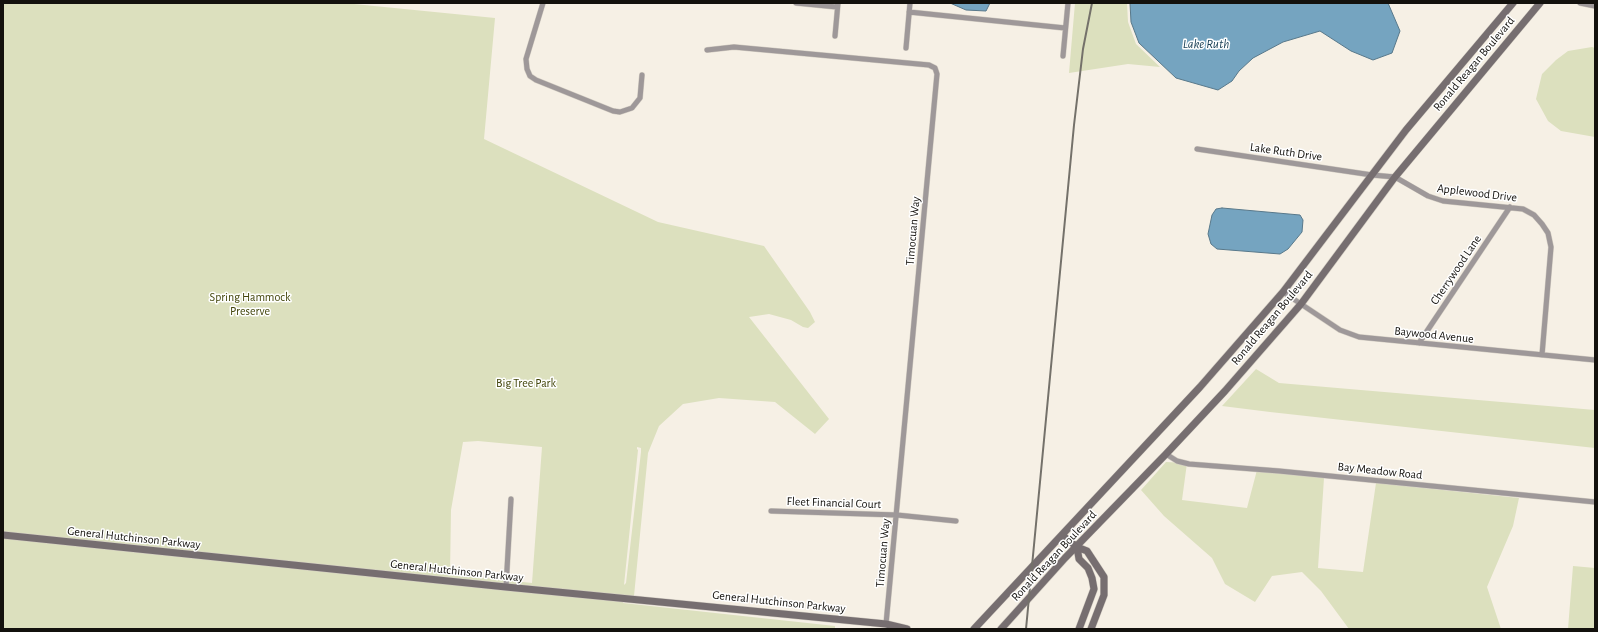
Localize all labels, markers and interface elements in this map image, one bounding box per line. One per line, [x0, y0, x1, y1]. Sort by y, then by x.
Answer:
street label: Ronald Reagan Boulevard [1430, 14, 1518, 114]
water label: Lake Ruth [1183, 36, 1229, 52]
street label: Lake Ruth Drive [1249, 140, 1323, 164]
street label: Applewood Drive [1436, 181, 1518, 205]
street label: Timocuan Way [903, 196, 923, 266]
street label: Cherrywood Lane [1427, 232, 1485, 308]
street label: Ronald Reagan Boulevard [1228, 268, 1316, 368]
park label: Spring Hammock Preserve [210, 290, 290, 318]
street label: Baywood Avenue [1394, 324, 1474, 346]
park label: Big Tree Park [496, 376, 556, 390]
street label: Bay Meadow Road [1337, 459, 1423, 483]
street label: Fleet Financial Court [786, 494, 882, 512]
street label: Ronald Reagan Boulevard [1008, 508, 1100, 604]
street label: Timocuan Way [873, 518, 893, 588]
street label: General Hutchinson Parkway [67, 524, 201, 552]
street label: General Hutchinson Parkway [390, 557, 524, 585]
street label: General Hutchinson Parkway [712, 588, 846, 616]

